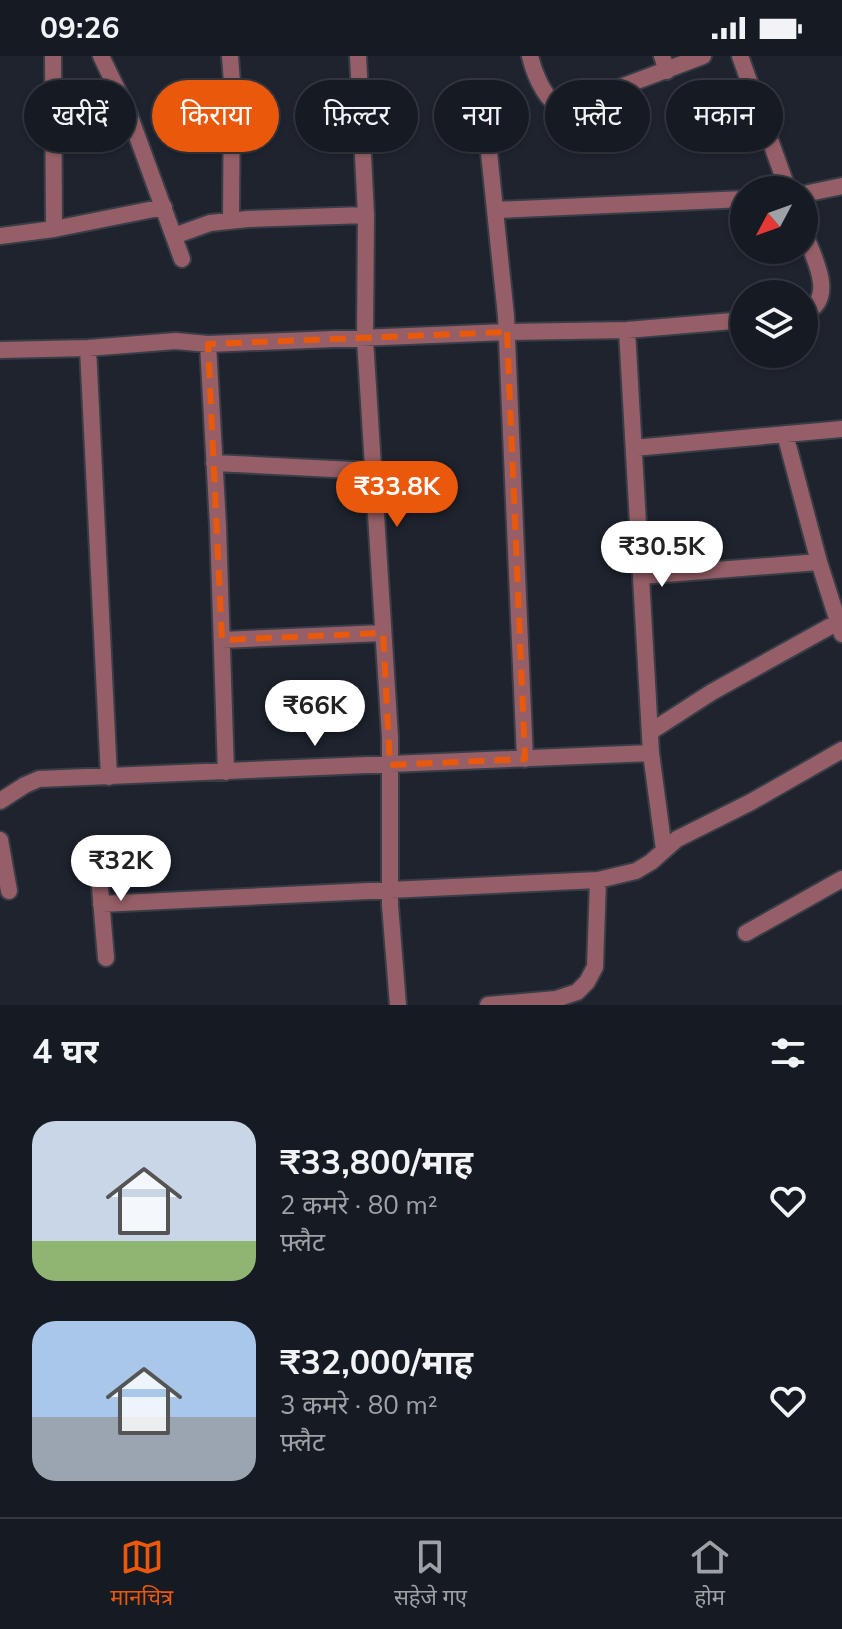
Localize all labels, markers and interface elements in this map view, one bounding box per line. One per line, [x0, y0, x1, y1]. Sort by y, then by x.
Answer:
text: 09:26 [40, 8, 119, 49]
chip: खरीदें [24, 80, 136, 152]
chip: किराया [152, 80, 279, 152]
chip: फ़िल्टर [295, 80, 418, 152]
chip: नया [434, 80, 529, 152]
chip: फ़्लैट [545, 80, 650, 152]
chip: मकान [666, 80, 783, 152]
north arrow [730, 176, 818, 264]
map controls [730, 176, 818, 368]
button: layers [730, 280, 818, 368]
pin: ₹33.8K [332, 461, 462, 529]
text: ₹33.8K [354, 469, 440, 504]
pin: ₹30.5K [597, 521, 727, 589]
text: ₹30.5K [619, 529, 705, 564]
pin: ₹66K [268, 680, 362, 748]
text: ₹66K [283, 688, 347, 723]
pin: ₹32K [74, 835, 168, 903]
text: ₹32K [89, 843, 153, 878]
text: 4 घर [32, 1029, 99, 1075]
icon: filters [766, 1031, 810, 1075]
text: ₹33,800/माह [280, 1140, 473, 1186]
icon: home [96, 1153, 192, 1249]
icon: heart [766, 1179, 810, 1223]
text: 2 कमरे · 80 m² [280, 1188, 438, 1223]
text: फ़्लैट [280, 1225, 325, 1260]
text: ₹32,000/माह [280, 1340, 473, 1386]
icon: home [96, 1353, 192, 1449]
icon: heart [766, 1379, 810, 1423]
text: 3 कमरे · 80 m² [280, 1388, 438, 1423]
text: फ़्लैट [280, 1425, 325, 1460]
tab: मानचित्र [110, 1535, 173, 1614]
tab: सहेजे गए [394, 1535, 467, 1614]
tab: होम [688, 1535, 732, 1614]

